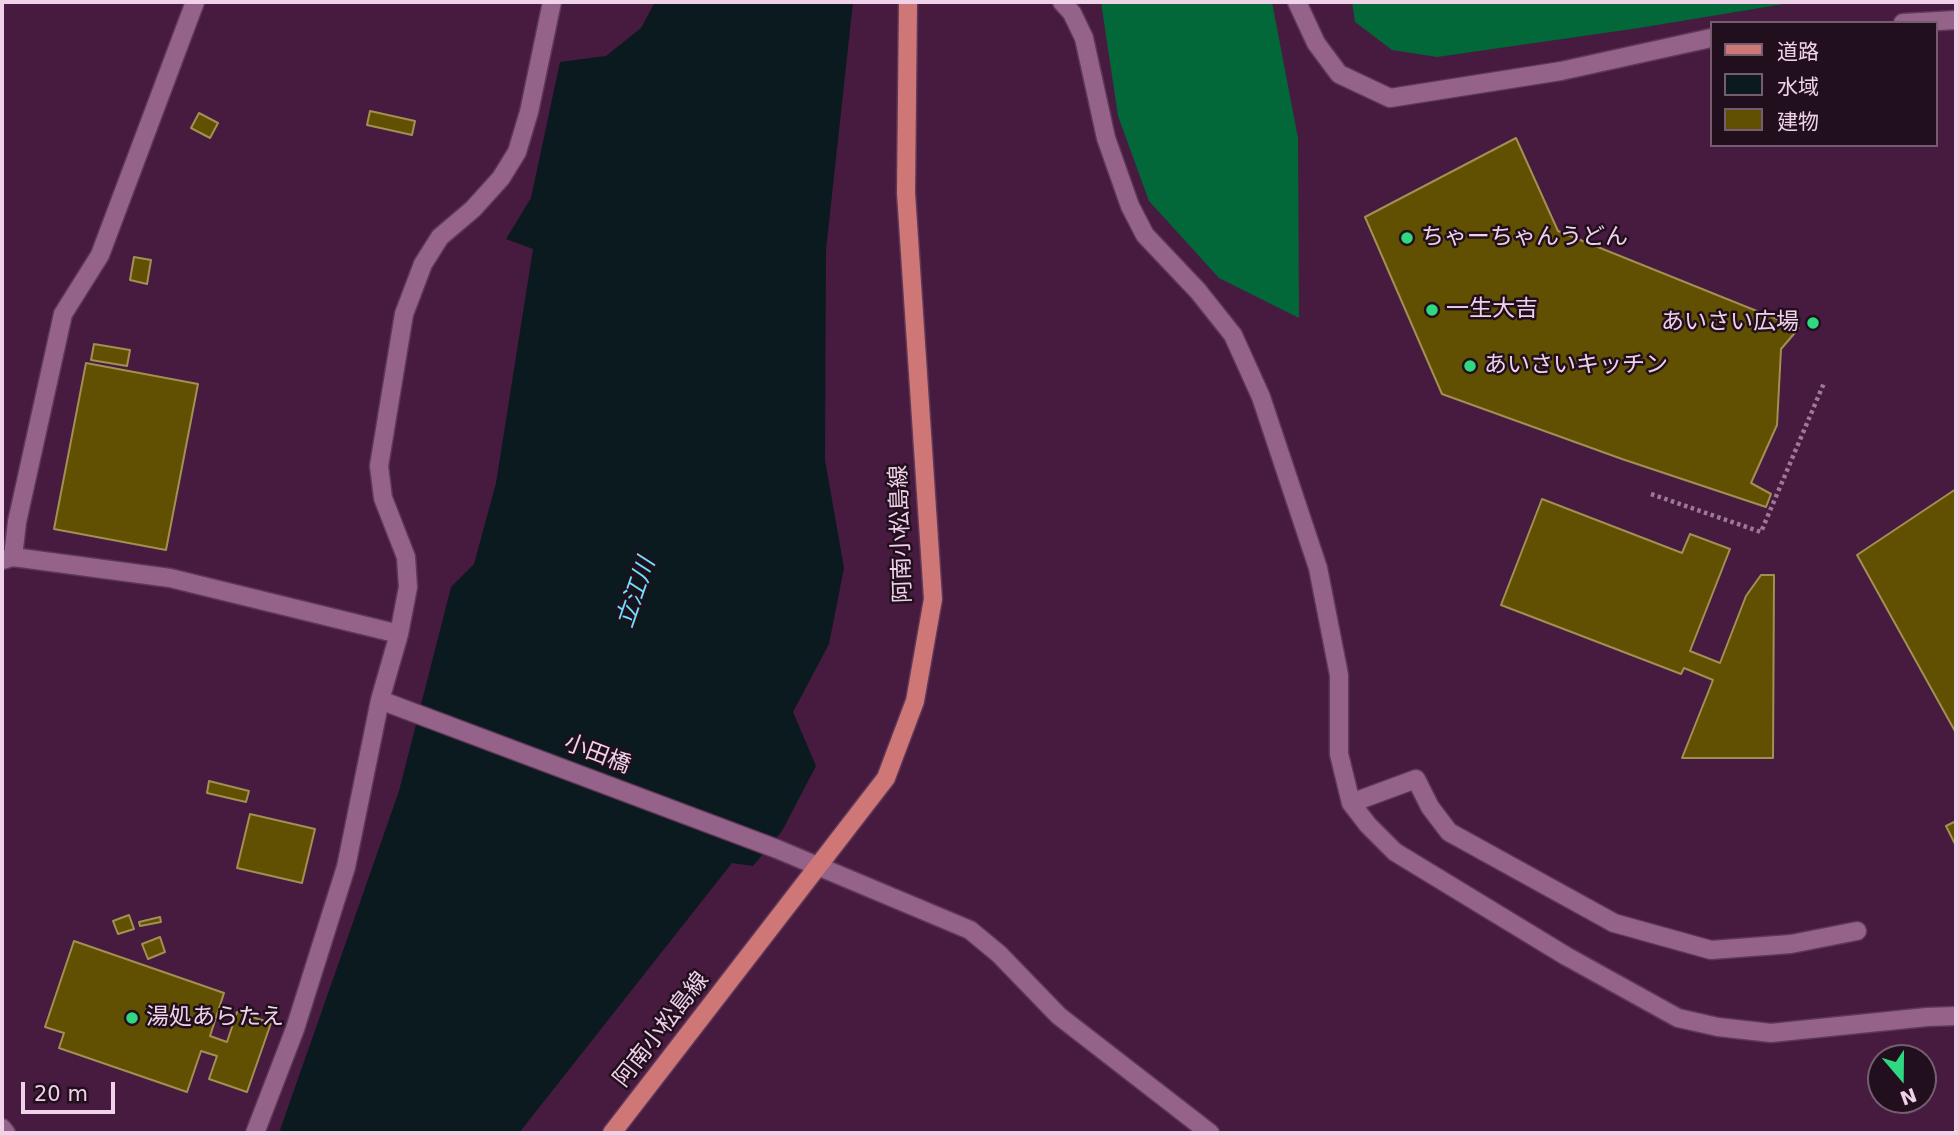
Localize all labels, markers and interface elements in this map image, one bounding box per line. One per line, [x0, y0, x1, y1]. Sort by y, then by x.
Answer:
legend [1710, 21, 1937, 147]
text: 道路 [1777, 40, 1819, 64]
text: 水域 [1777, 75, 1819, 99]
text: 建物 [1777, 110, 1819, 134]
place label: ちゃーちゃんうどん [1421, 224, 1628, 252]
marker: ちゃーちゃんうどん [1399, 230, 1415, 246]
place label: 一生大吉 [1446, 296, 1538, 324]
marker: 一生大吉 [1424, 302, 1440, 318]
place label: あいさい広場 [1661, 309, 1799, 337]
marker: あいさい広場 [1805, 315, 1821, 331]
place label: あいさいキッチン [1484, 352, 1668, 380]
marker: あいさいキッチン [1462, 358, 1478, 374]
street label: 阿南小松島線 [886, 465, 918, 603]
water label: 立江川 [612, 554, 662, 632]
street label: 小田橋 [560, 730, 634, 780]
street label: 阿南小松島線 [609, 967, 715, 1093]
place label: 湯処あらたえ [146, 1004, 284, 1032]
marker: 湯処あらたえ [124, 1010, 140, 1026]
north arrow [1867, 1044, 1937, 1114]
scale bar [24, 1068, 119, 1112]
text: 20 m [34, 1082, 88, 1106]
text: N [1897, 1084, 1920, 1110]

